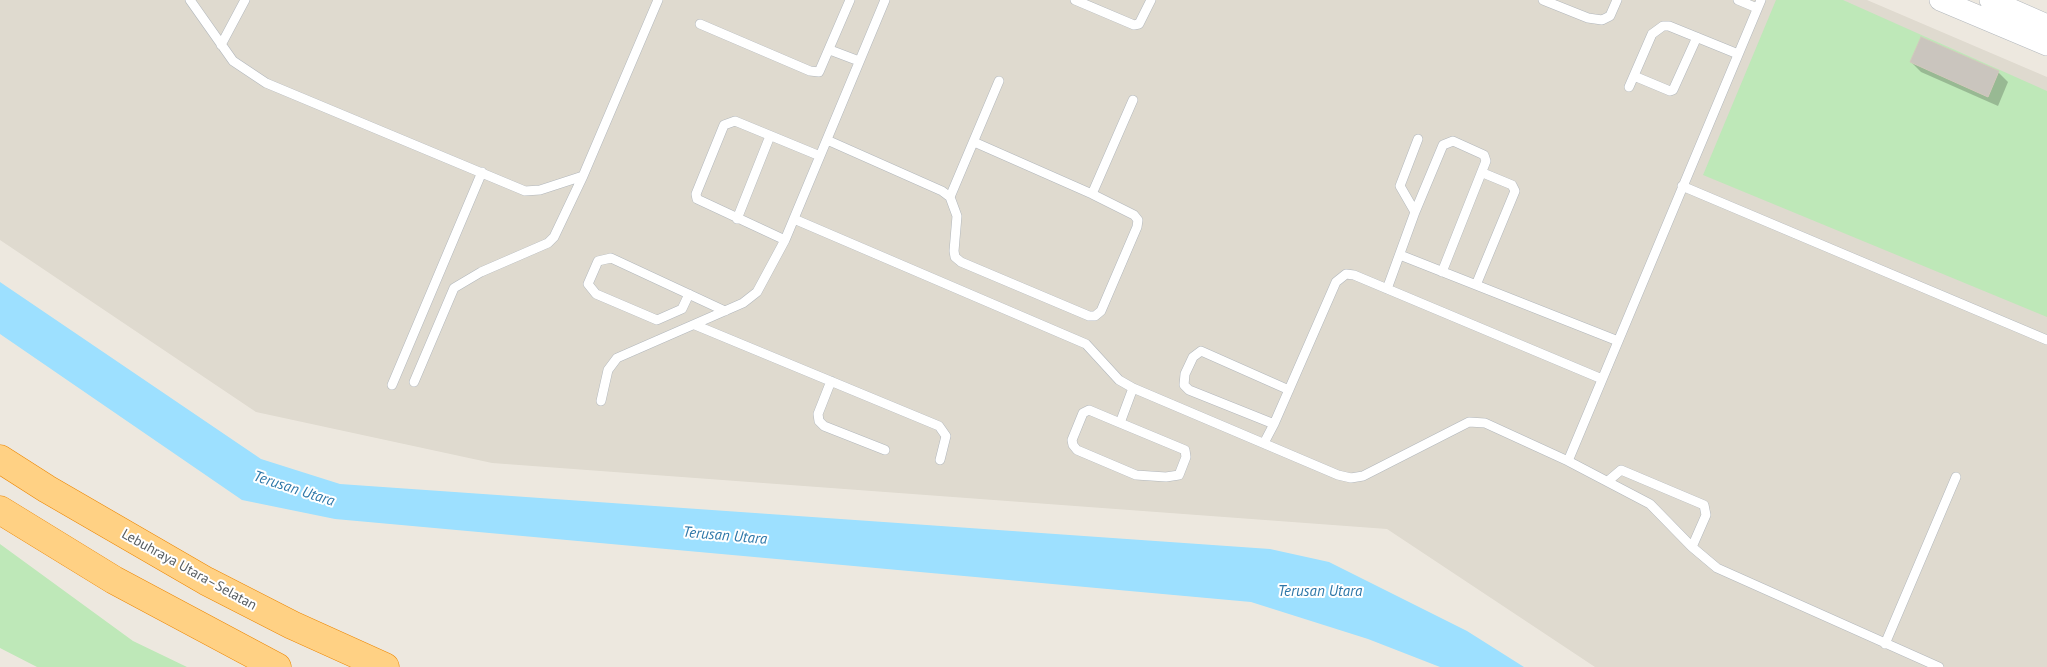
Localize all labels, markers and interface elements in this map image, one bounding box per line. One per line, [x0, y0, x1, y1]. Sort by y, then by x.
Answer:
water label: Terusan Utara [251, 467, 337, 511]
water label: Terusan Utara [682, 523, 768, 549]
street label: Lebuhraya Utara–Selatan [119, 526, 259, 614]
water label: Terusan Utara [1278, 583, 1362, 601]

